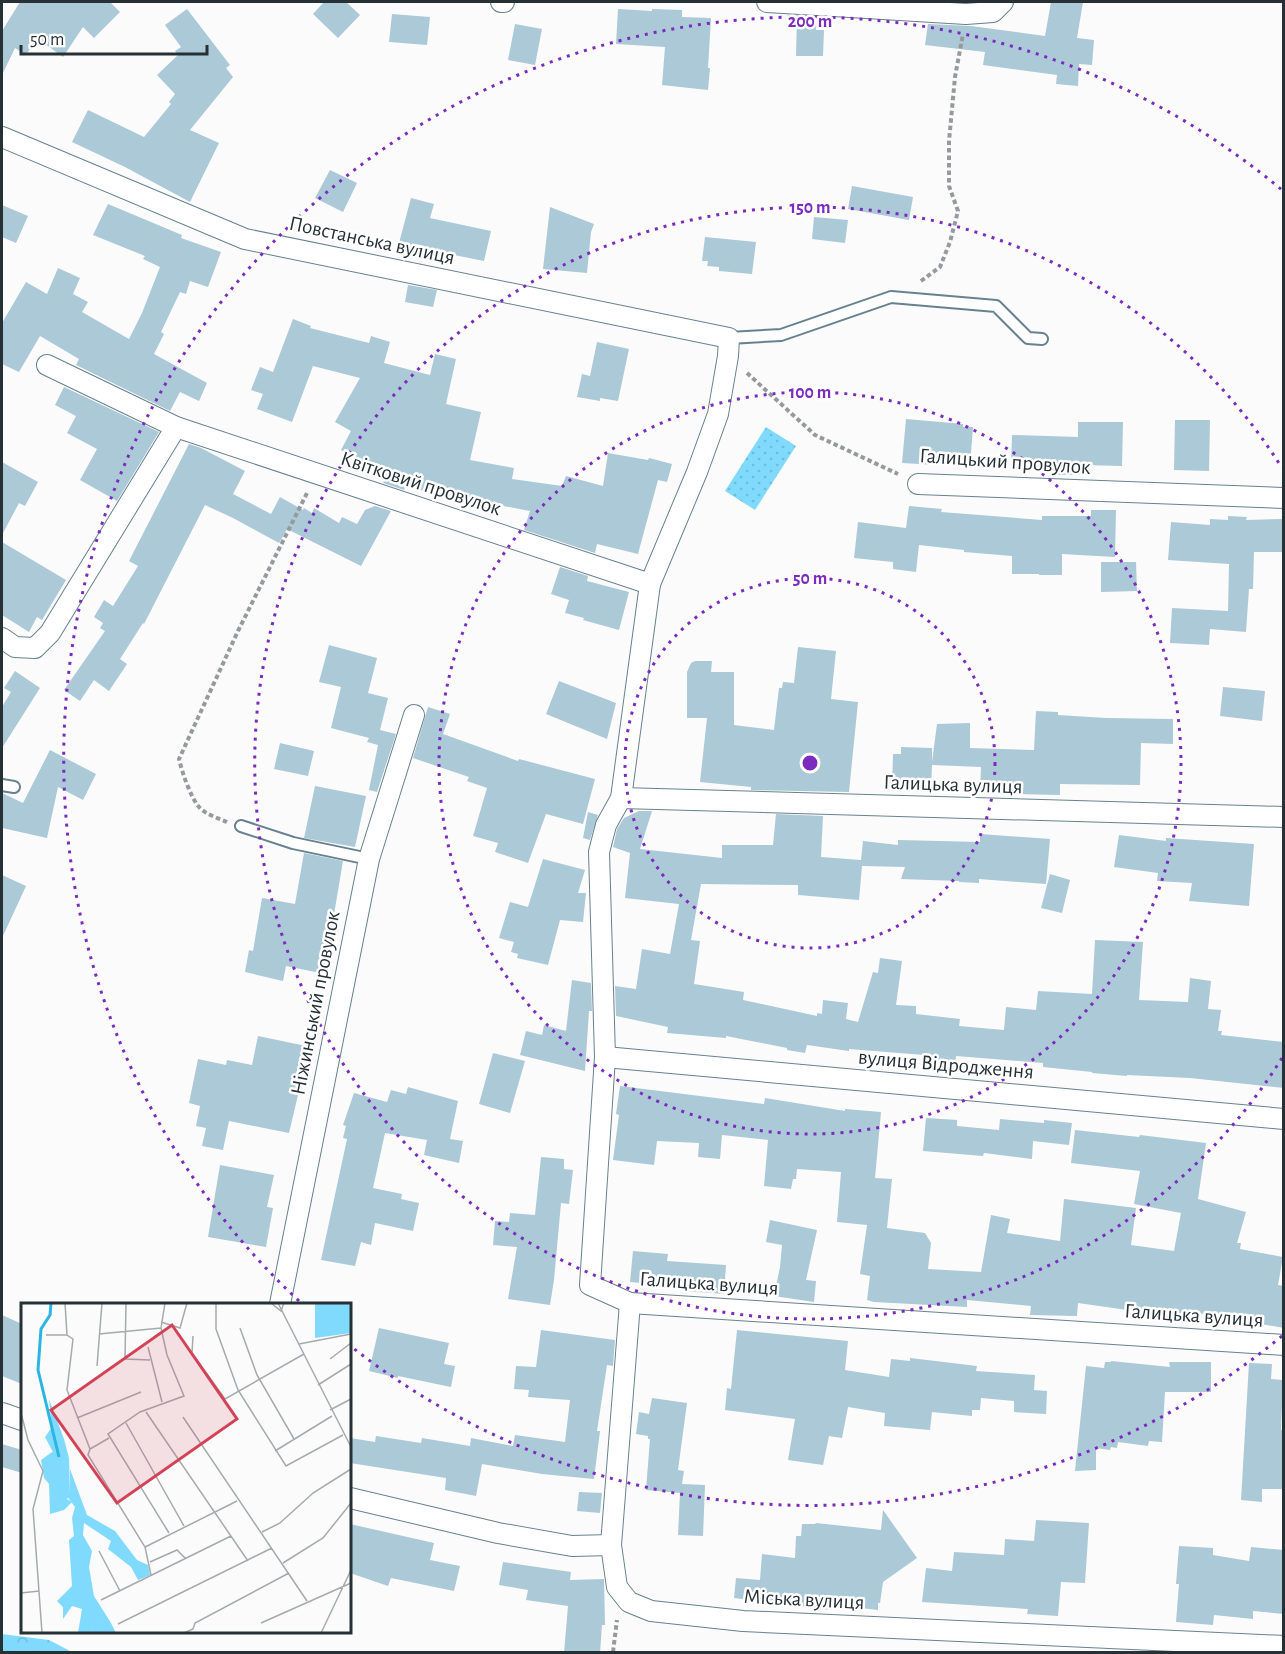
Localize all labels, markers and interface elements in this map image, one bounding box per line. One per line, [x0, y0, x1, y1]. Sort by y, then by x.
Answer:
text: 200 m [788, 13, 832, 31]
scale bar [21, 18, 207, 56]
text: 50 m [30, 31, 64, 49]
text: 150 m [790, 199, 830, 217]
street label: Повстанська вулиця [287, 213, 457, 268]
text: 100 m [789, 384, 831, 402]
street label: Галицький провулок [919, 445, 1092, 478]
street label: Квітковий провулок [338, 448, 504, 519]
text: 50 m [793, 570, 827, 588]
centre of rings [800, 753, 820, 773]
street label: Галицька вулиця [883, 772, 1023, 797]
street label: Ніжинський провулок [287, 909, 344, 1097]
street label: вулиця Відродження [857, 1046, 1035, 1083]
street label: Галицька вулиця [639, 1268, 779, 1299]
street label: Галицька вулиця [1124, 1300, 1264, 1331]
inset map [21, 1303, 351, 1633]
street label: Міська вулиця [743, 1586, 865, 1613]

